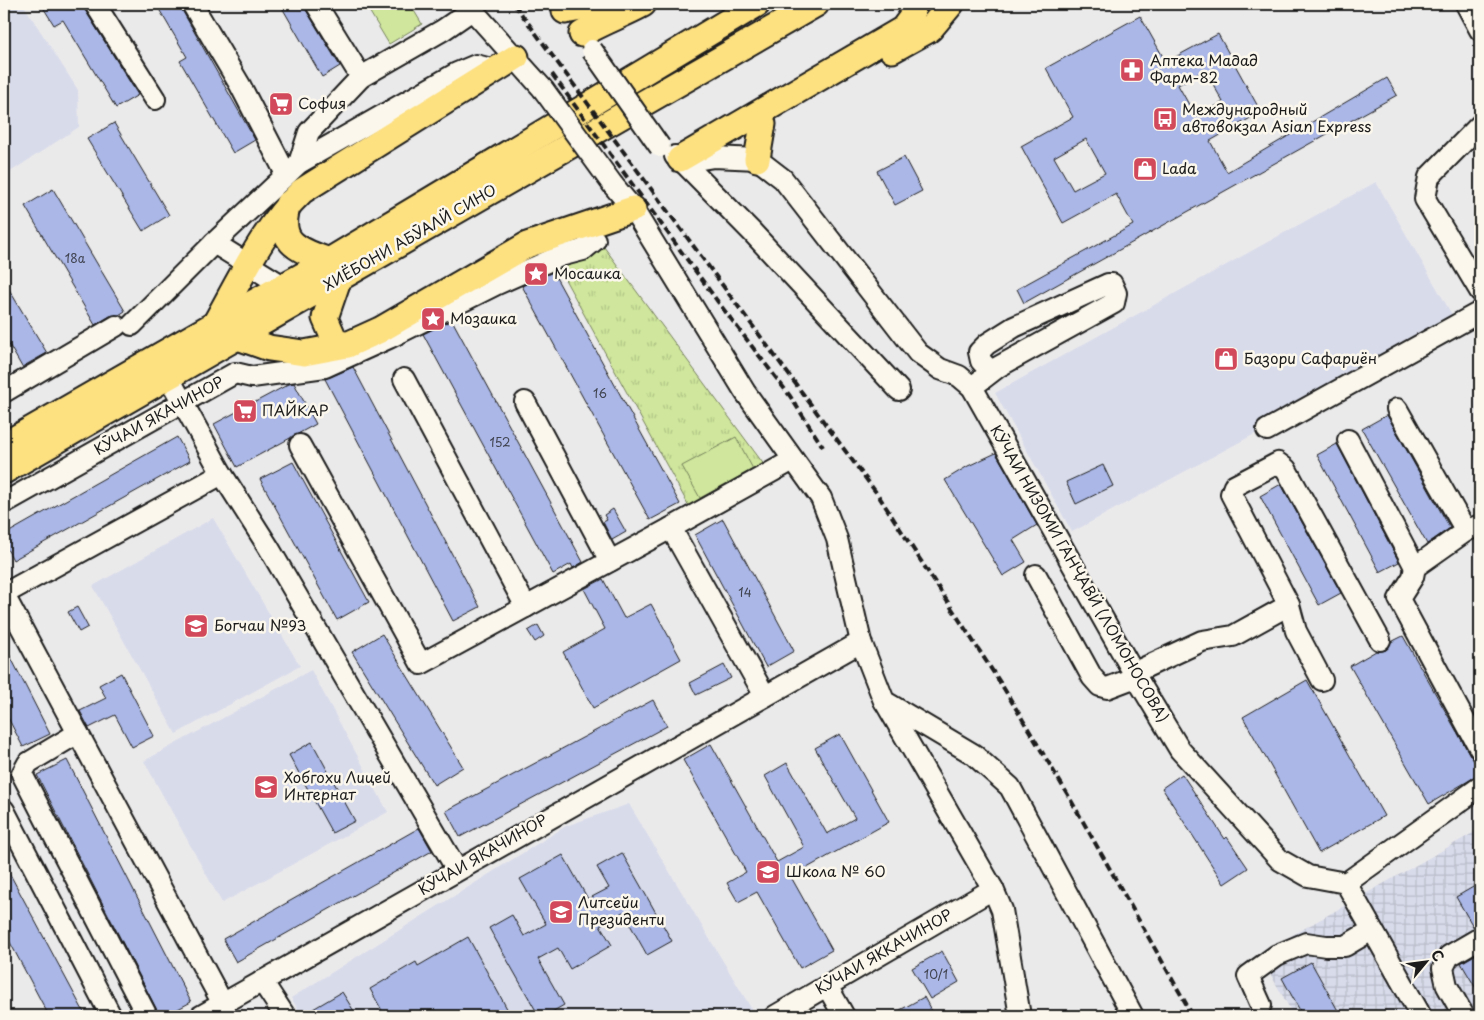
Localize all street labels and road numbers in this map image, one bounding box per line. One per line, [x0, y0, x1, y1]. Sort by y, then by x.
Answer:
street label: ХИЁБОНИ АБӮАЛӢ СИНО [318, 177, 500, 296]
street label: КӮЧАИ ЯКАЧИНОР [89, 369, 228, 460]
street label: КӮЧАИ НИЗОМИ ГАНҶАВӢ (ЛОМОНОСОВА) [985, 420, 1175, 726]
street label: КӮЧАИ ЯКАЧИНОР [414, 807, 551, 900]
street label: КӮЧАИ ЯККАЧИНОР [810, 902, 956, 999]

